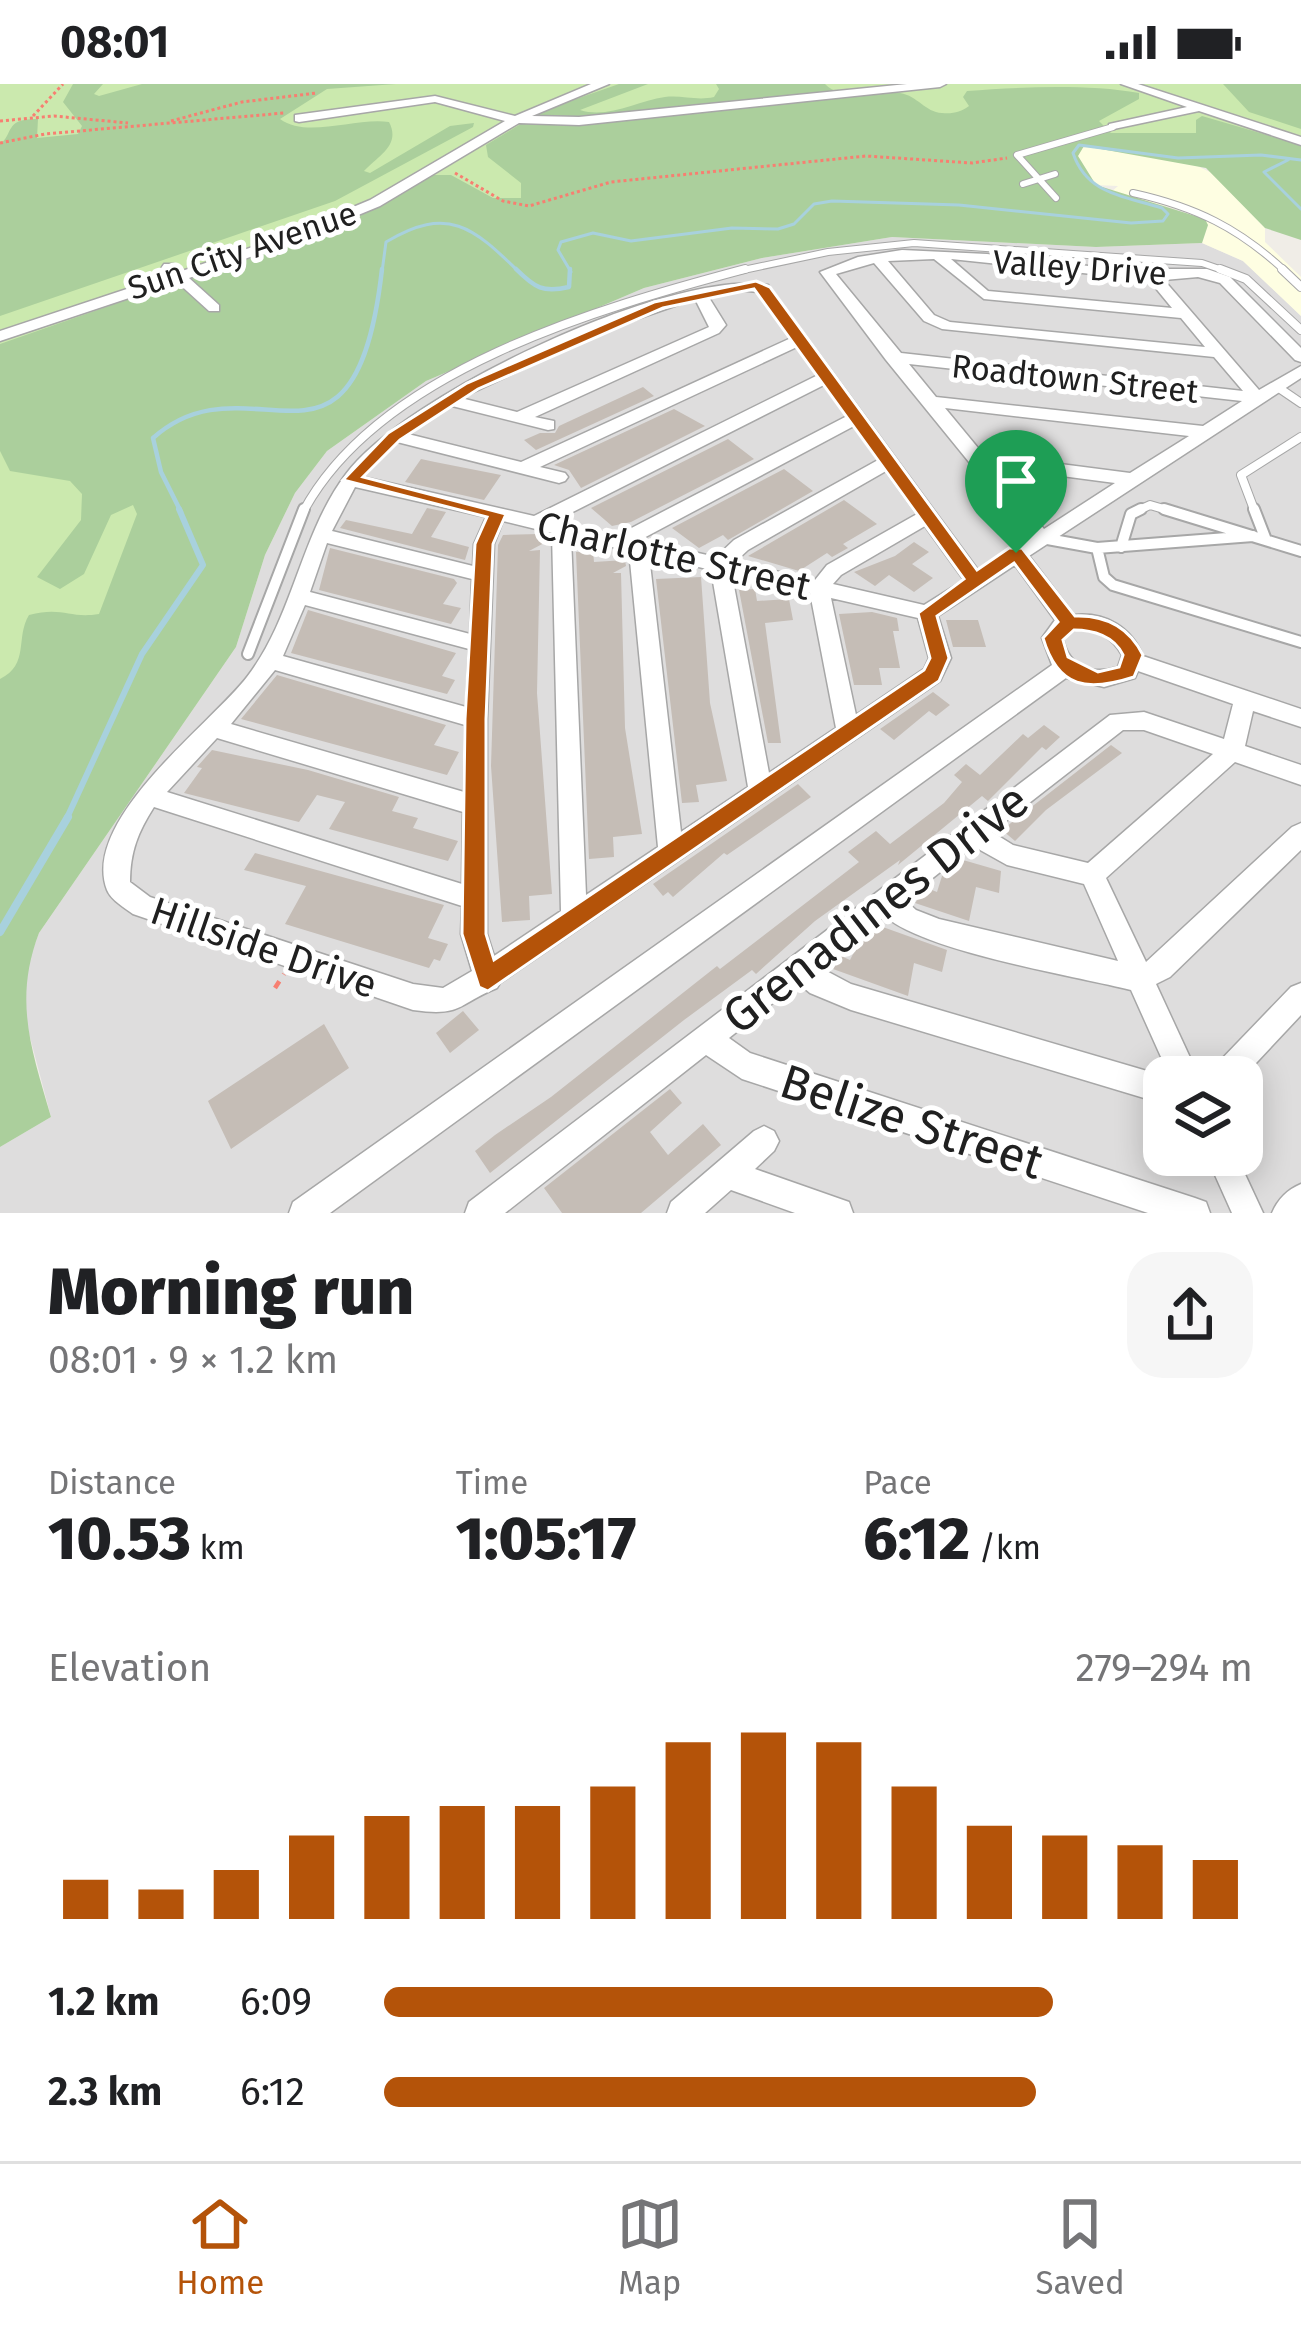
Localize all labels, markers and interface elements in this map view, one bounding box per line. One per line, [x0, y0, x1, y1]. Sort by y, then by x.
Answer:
text: 08:01 [60, 15, 170, 69]
street label: Sun City Avenue [123, 193, 362, 309]
street label: Valley Drive [992, 242, 1168, 294]
street label: Roadtown Street [949, 346, 1200, 412]
pin [965, 430, 1067, 553]
icon: arrive [983, 448, 1049, 514]
street label: Charlotte Street [532, 502, 816, 610]
street label: Grenadines Drive [711, 771, 1040, 1046]
street label: Hillside Drive [145, 888, 383, 1008]
street label: Belize Street [773, 1052, 1051, 1192]
map controls [1143, 1056, 1263, 1176]
button: layers [1143, 1056, 1263, 1176]
text: Morning run [48, 1252, 414, 1331]
button: share [1127, 1252, 1253, 1378]
text: 08:01 · 9 × 1.2 km [48, 1337, 338, 1383]
text: Distance [48, 1463, 176, 1503]
text: Time [456, 1463, 528, 1503]
text: Pace [863, 1463, 932, 1503]
text: 10.53 [48, 1503, 191, 1575]
text: 1:05:17 [456, 1503, 636, 1575]
text: 6:12 [863, 1503, 970, 1575]
text: km [191, 1528, 245, 1568]
text: /km [970, 1528, 1041, 1568]
text: Elevation [48, 1645, 211, 1691]
text: 279–294 m [1076, 1645, 1253, 1691]
text: 1.2 km [48, 1979, 159, 2025]
text: 6:09 [240, 1979, 312, 2025]
text: 2.3 km [48, 2069, 162, 2115]
text: 6:12 [240, 2069, 305, 2115]
tab: Home [176, 2191, 264, 2303]
tab: Map [617, 2191, 683, 2303]
tab: Saved [1035, 2191, 1125, 2303]

